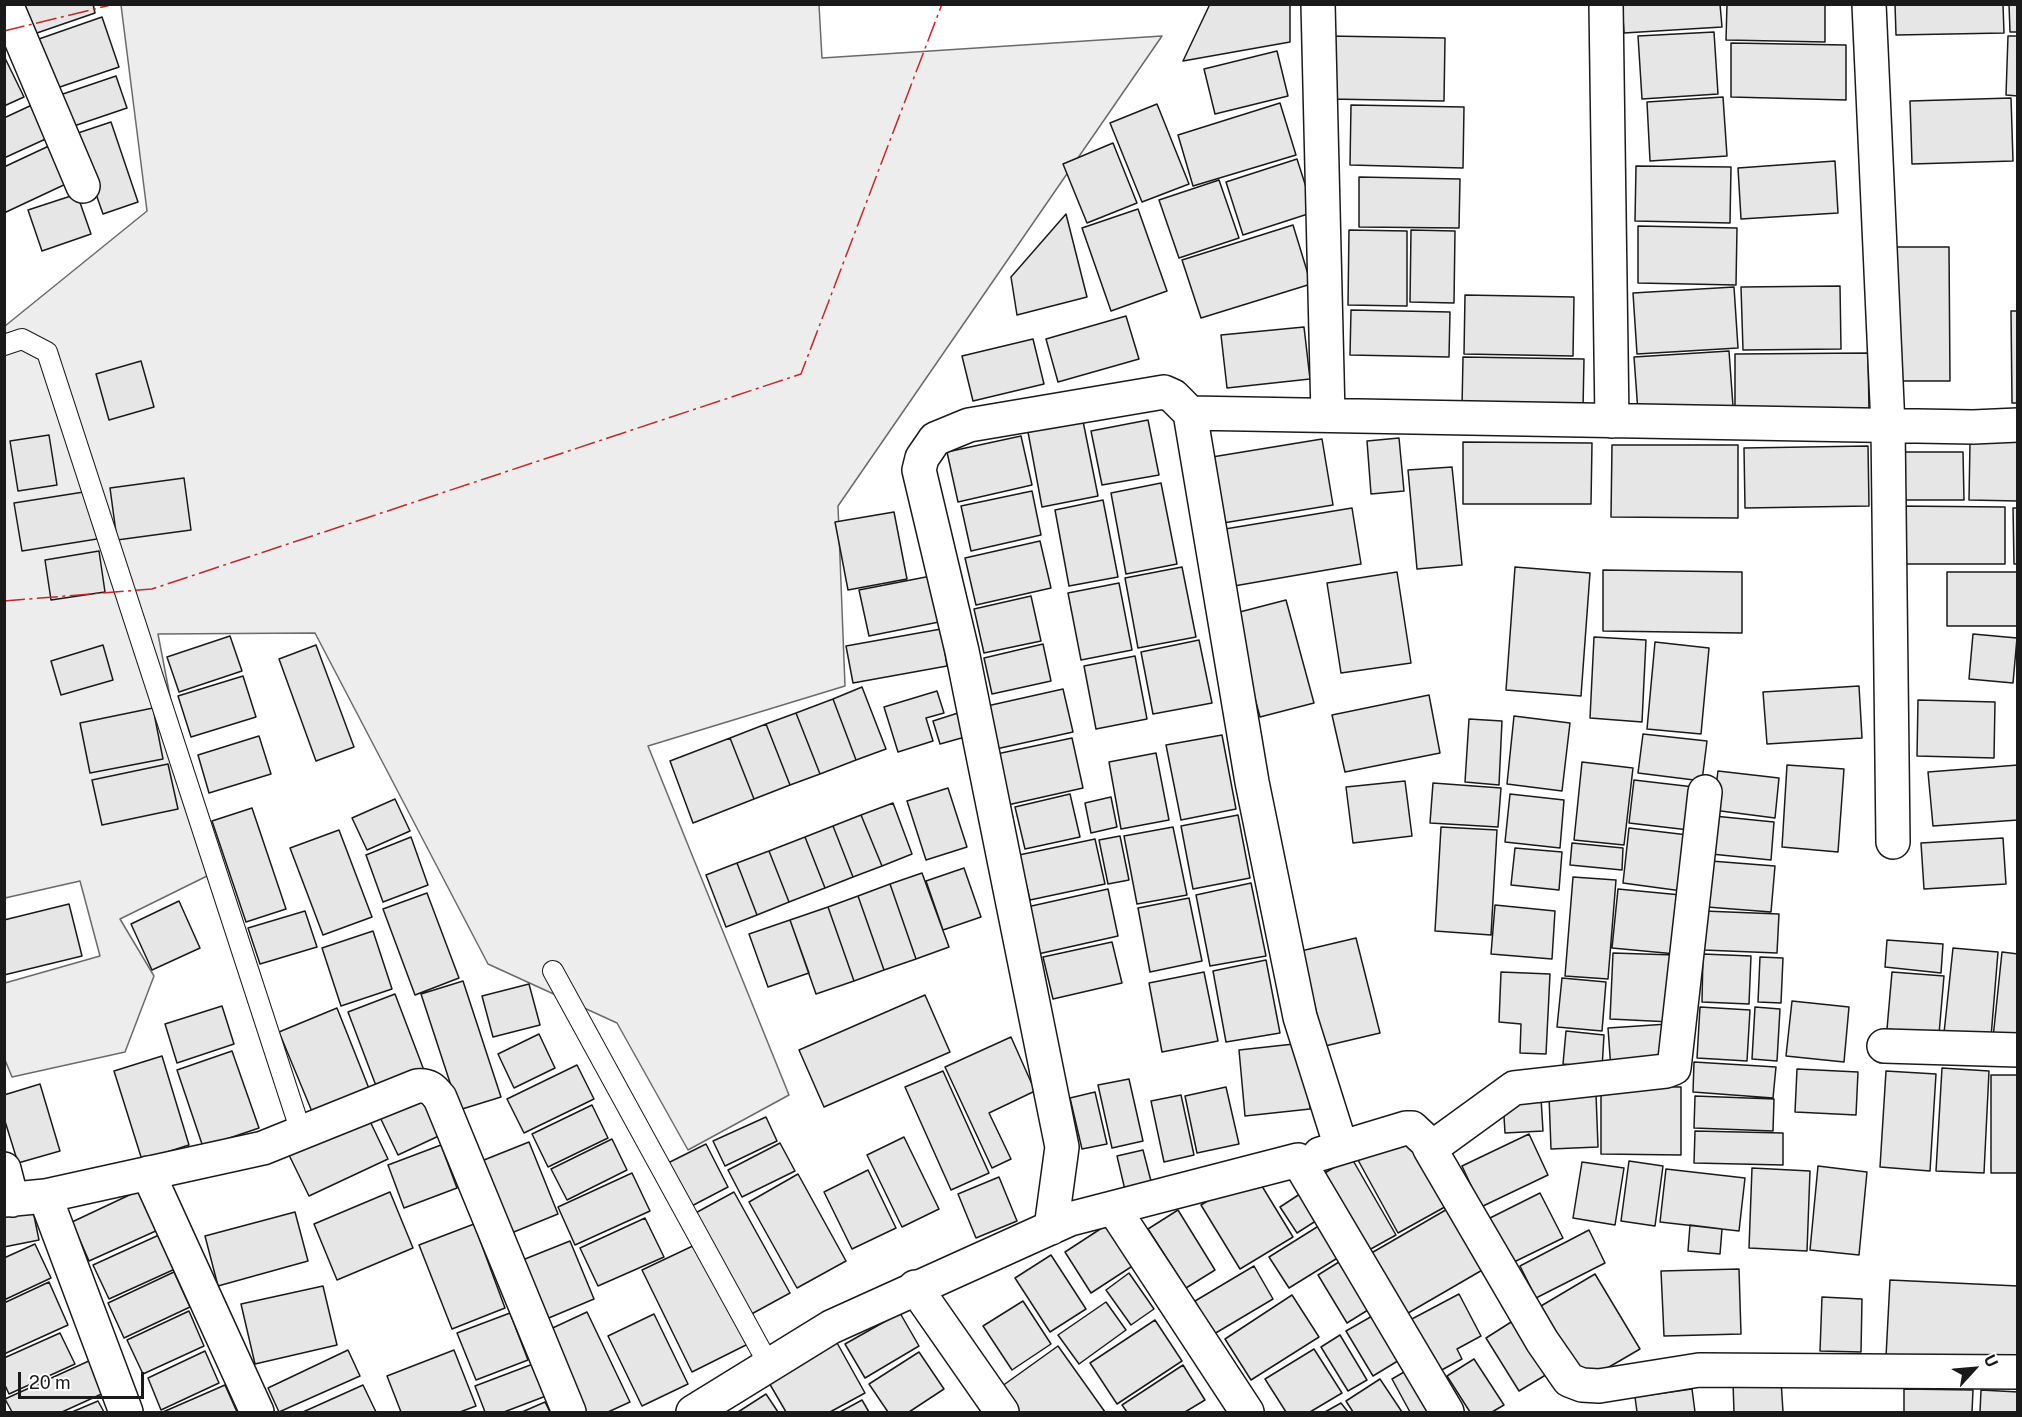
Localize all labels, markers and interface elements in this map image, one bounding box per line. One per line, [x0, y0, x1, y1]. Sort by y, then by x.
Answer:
north arrow [1944, 1339, 2004, 1399]
text: U [1980, 1352, 2002, 1370]
scale bar [21, 1360, 147, 1398]
text: 20 m [29, 1372, 71, 1393]

